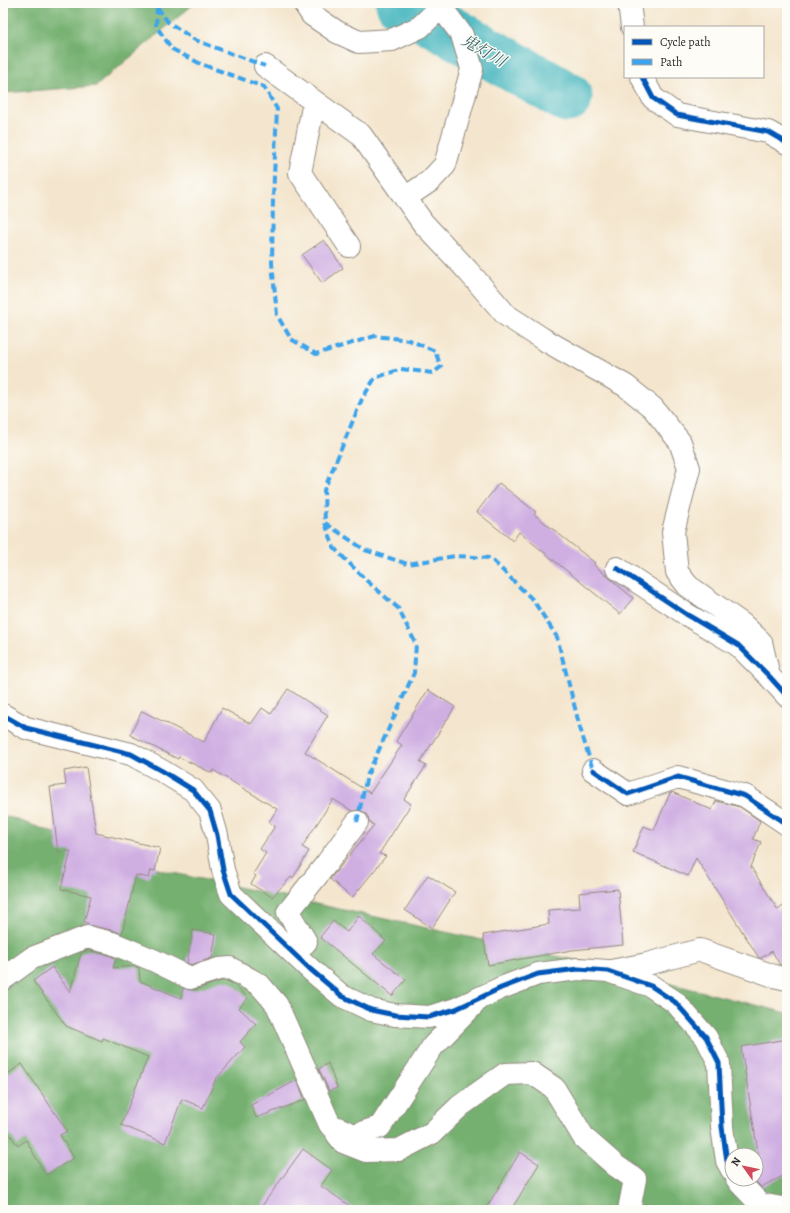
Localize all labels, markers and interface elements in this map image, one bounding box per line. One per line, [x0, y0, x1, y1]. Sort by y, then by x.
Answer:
legend [624, 26, 764, 78]
water label: 鬼灯川 [457, 29, 512, 73]
text: Cycle path [660, 34, 711, 50]
text: Path [660, 54, 683, 70]
north arrow [724, 1147, 764, 1187]
text: N [728, 1154, 745, 1169]

